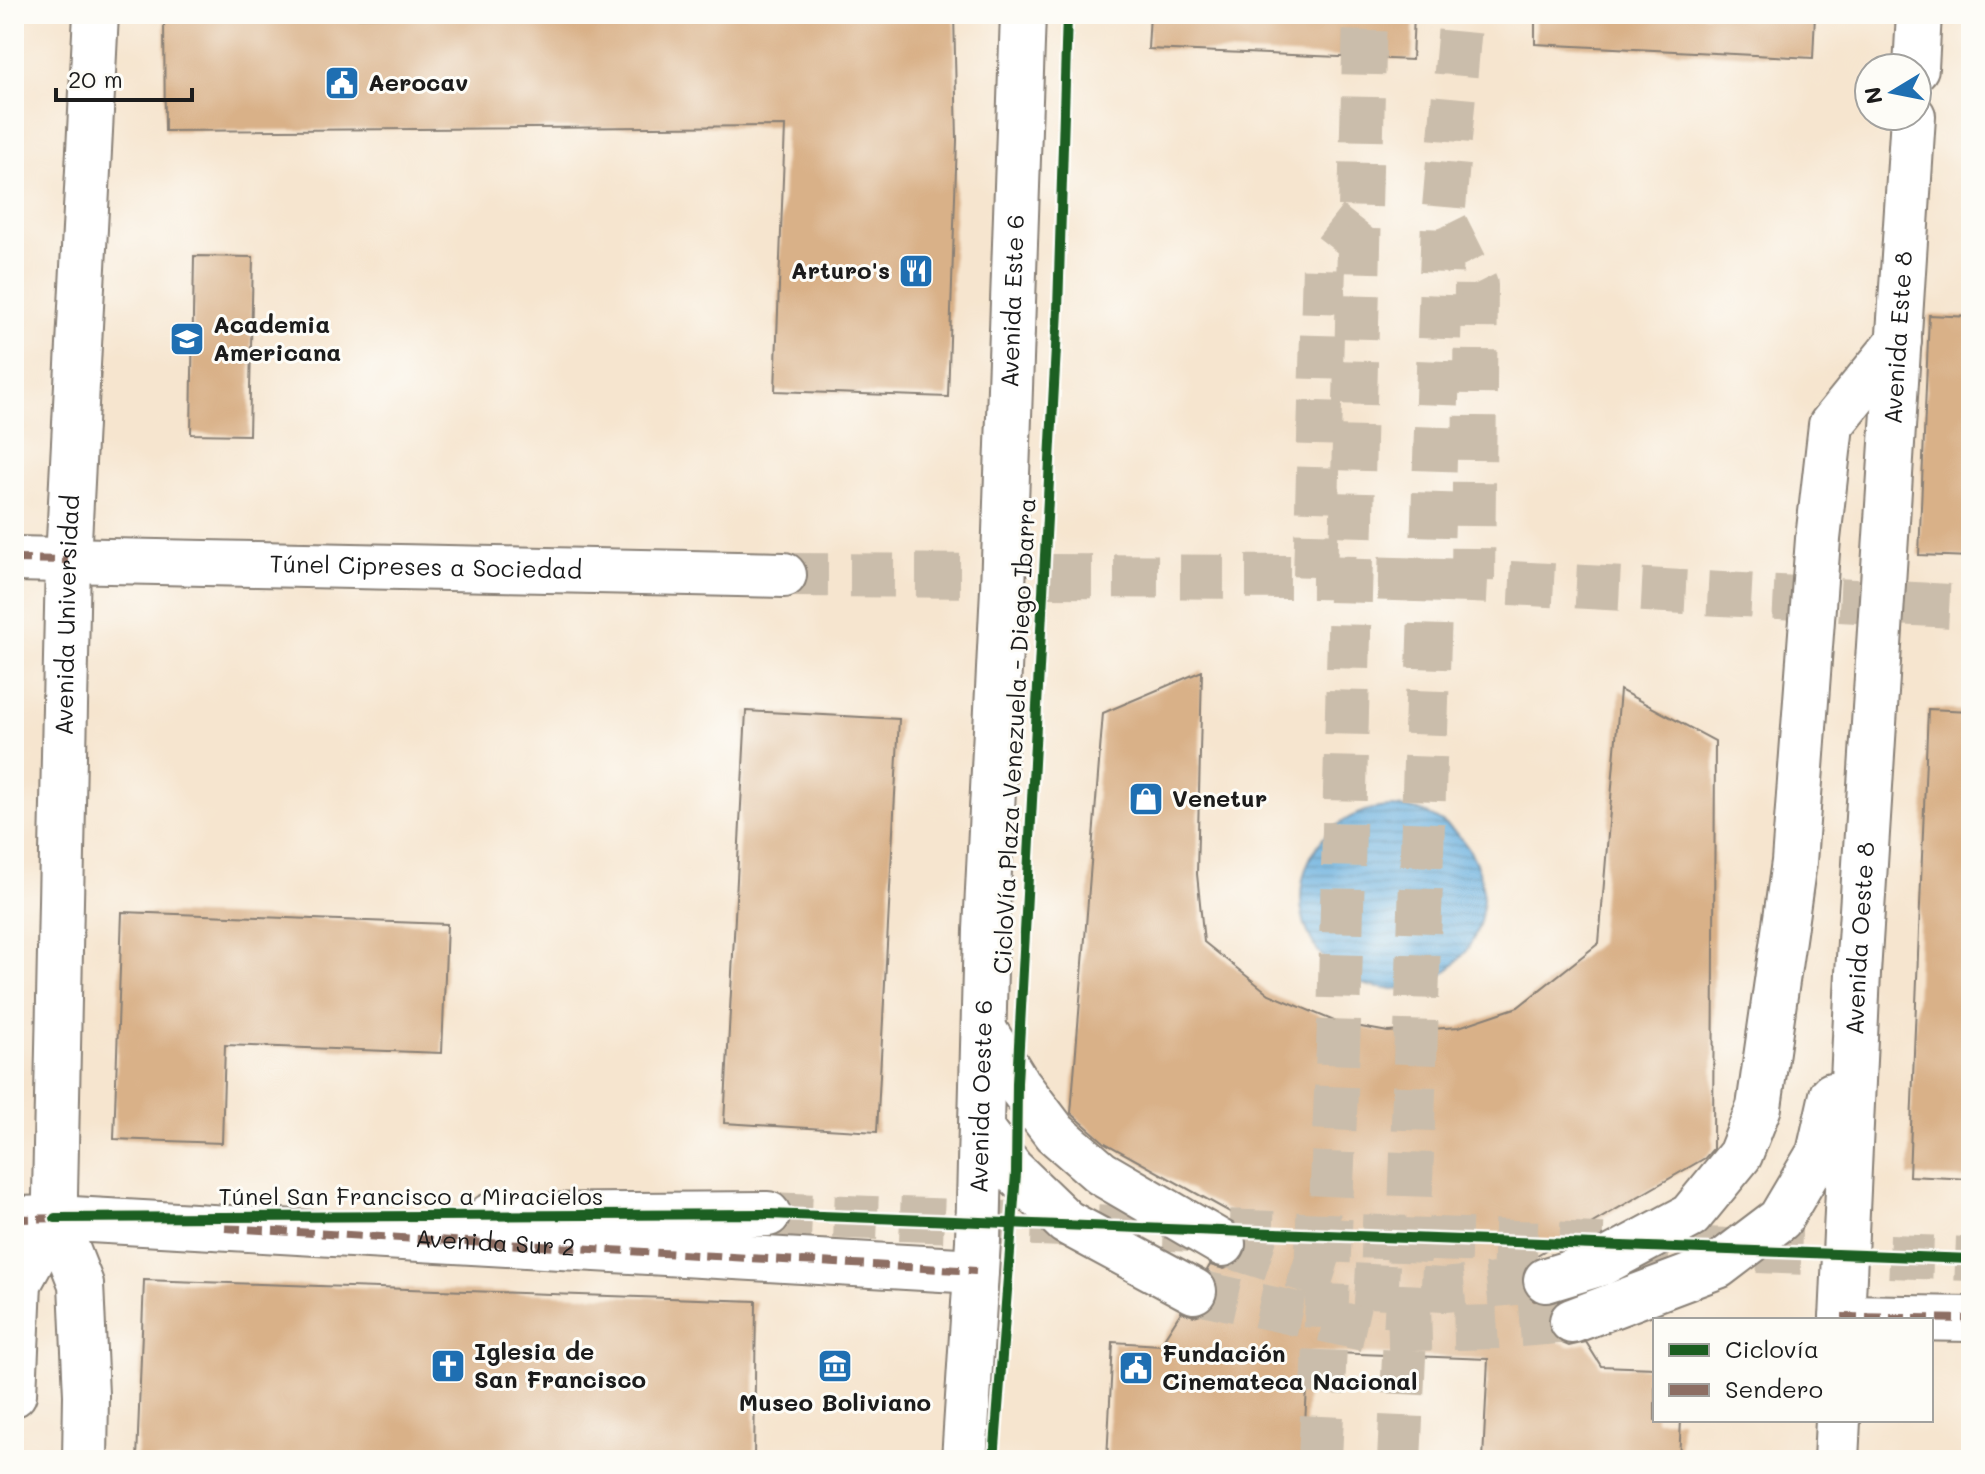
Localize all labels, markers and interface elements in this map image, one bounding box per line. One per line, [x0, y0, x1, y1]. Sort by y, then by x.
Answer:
scale bar [56, 52, 192, 102]
north arrow [1853, 52, 1933, 132]
text: 20 m [68, 63, 123, 94]
public building icon: Aerocav [323, 64, 361, 102]
place label: Aerocav [368, 66, 468, 97]
text: N [1857, 85, 1889, 106]
street label: Avenida Este 6 [993, 214, 1030, 388]
street label: Avenida Este 8 [1876, 250, 1918, 425]
restaurant icon: Arturo's [897, 252, 935, 290]
place label: Arturo's [791, 254, 890, 285]
place label: Academia Americana [213, 308, 341, 367]
school or university icon: Academia Americana [168, 320, 206, 358]
street label: Avenida Universidad [47, 494, 85, 736]
street label: CicloVía Plaza Venezuela - Diego Ibarra [986, 497, 1041, 975]
street label: Túnel Cipreses a Sociedad [269, 547, 583, 585]
shop icon: Venetur [1127, 780, 1165, 818]
place label: Venetur [1172, 782, 1267, 813]
street label: Avenida Oeste 8 [1838, 841, 1880, 1036]
street label: Avenida Oeste 6 [962, 999, 998, 1194]
street label: Túnel San Francisco a Miracielos [219, 1180, 603, 1211]
street label: Avenida Sur 2 [415, 1222, 576, 1262]
legend [1653, 1318, 1933, 1422]
text: Ciclovía [1725, 1333, 1819, 1364]
place label: Iglesia de San Francisco [474, 1335, 646, 1394]
place label: Fundación Cinemateca Nacional [1162, 1337, 1417, 1396]
church icon: Iglesia de San Francisco [429, 1347, 467, 1385]
museum icon: Museo Boliviano [816, 1347, 854, 1385]
public building icon: Fundación Cinemateca Nacional [1117, 1349, 1155, 1387]
text: Sendero [1725, 1373, 1823, 1404]
place label: Museo Boliviano [739, 1386, 931, 1417]

